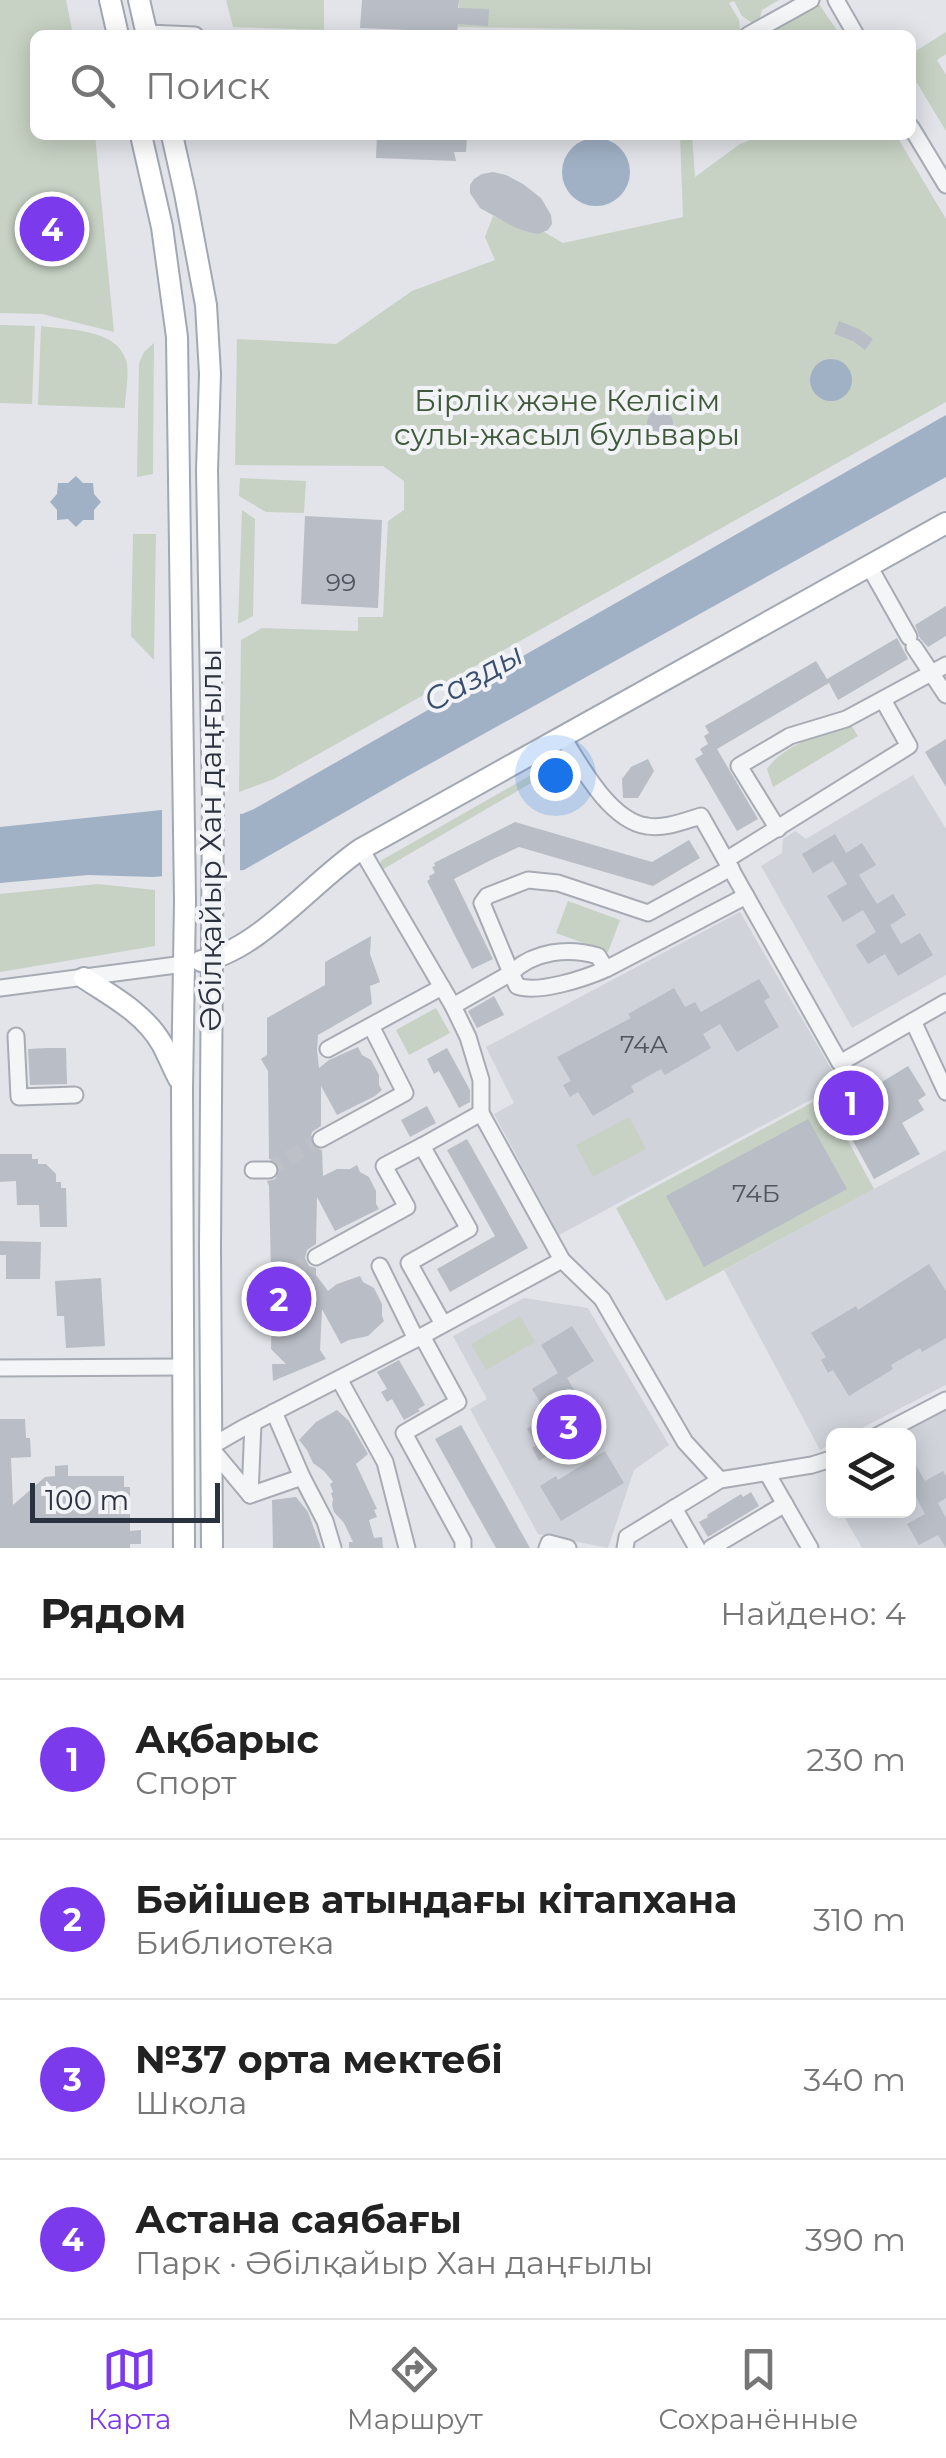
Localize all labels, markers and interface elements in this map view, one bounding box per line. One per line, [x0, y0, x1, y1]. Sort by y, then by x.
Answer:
search box [30, 30, 916, 140]
icon: search [65, 58, 120, 113]
text: Поиск [145, 62, 270, 109]
pin: 4 [20, 192, 84, 266]
park label: Бірлік және Келісім сулы-жасыл бульвары [394, 382, 740, 453]
house number: 99 [326, 567, 356, 597]
water label: Сазды [417, 634, 529, 720]
street label: Әбілқайыр Хан даңғылы [192, 649, 229, 1031]
your location [530, 750, 581, 801]
house number: 74А [620, 1029, 669, 1059]
pin: 1 [818, 1066, 884, 1140]
house number: 74Б [732, 1178, 780, 1208]
pin: 2 [246, 1262, 312, 1336]
pin: 3 [536, 1390, 602, 1464]
map controls [826, 1428, 916, 1518]
button: layers [826, 1428, 916, 1518]
scale bar [30, 1478, 220, 1522]
text: 100 m [45, 1483, 129, 1517]
text: Рядом [40, 1587, 187, 1639]
text: Найдено: 4 [720, 1594, 906, 1633]
text: Ақбарыс [135, 1716, 319, 1763]
text: 1 [66, 1740, 79, 1779]
text: 230 m [806, 1740, 906, 1779]
text: Спорт [135, 1763, 236, 1802]
text: Бәйішев атындағы кітапхана [135, 1876, 737, 1923]
text: 2 [63, 1900, 82, 1939]
text: 310 m [813, 1900, 906, 1939]
text: Библиотека [135, 1923, 334, 1962]
text: №37 орта мектебі [135, 2036, 503, 2083]
text: 3 [63, 2060, 82, 2099]
text: 340 m [803, 2060, 906, 2099]
text: Школа [135, 2083, 247, 2122]
text: Астана саябағы [135, 2196, 462, 2243]
text: 4 [61, 2220, 84, 2259]
text: 390 m [805, 2220, 906, 2259]
text: Парк · Әбілқайыр Хан даңғылы [135, 2243, 653, 2282]
tab: Карта [88, 2342, 171, 2436]
tab: Маршрут [347, 2342, 483, 2436]
tab: Сохранённые [658, 2342, 858, 2436]

